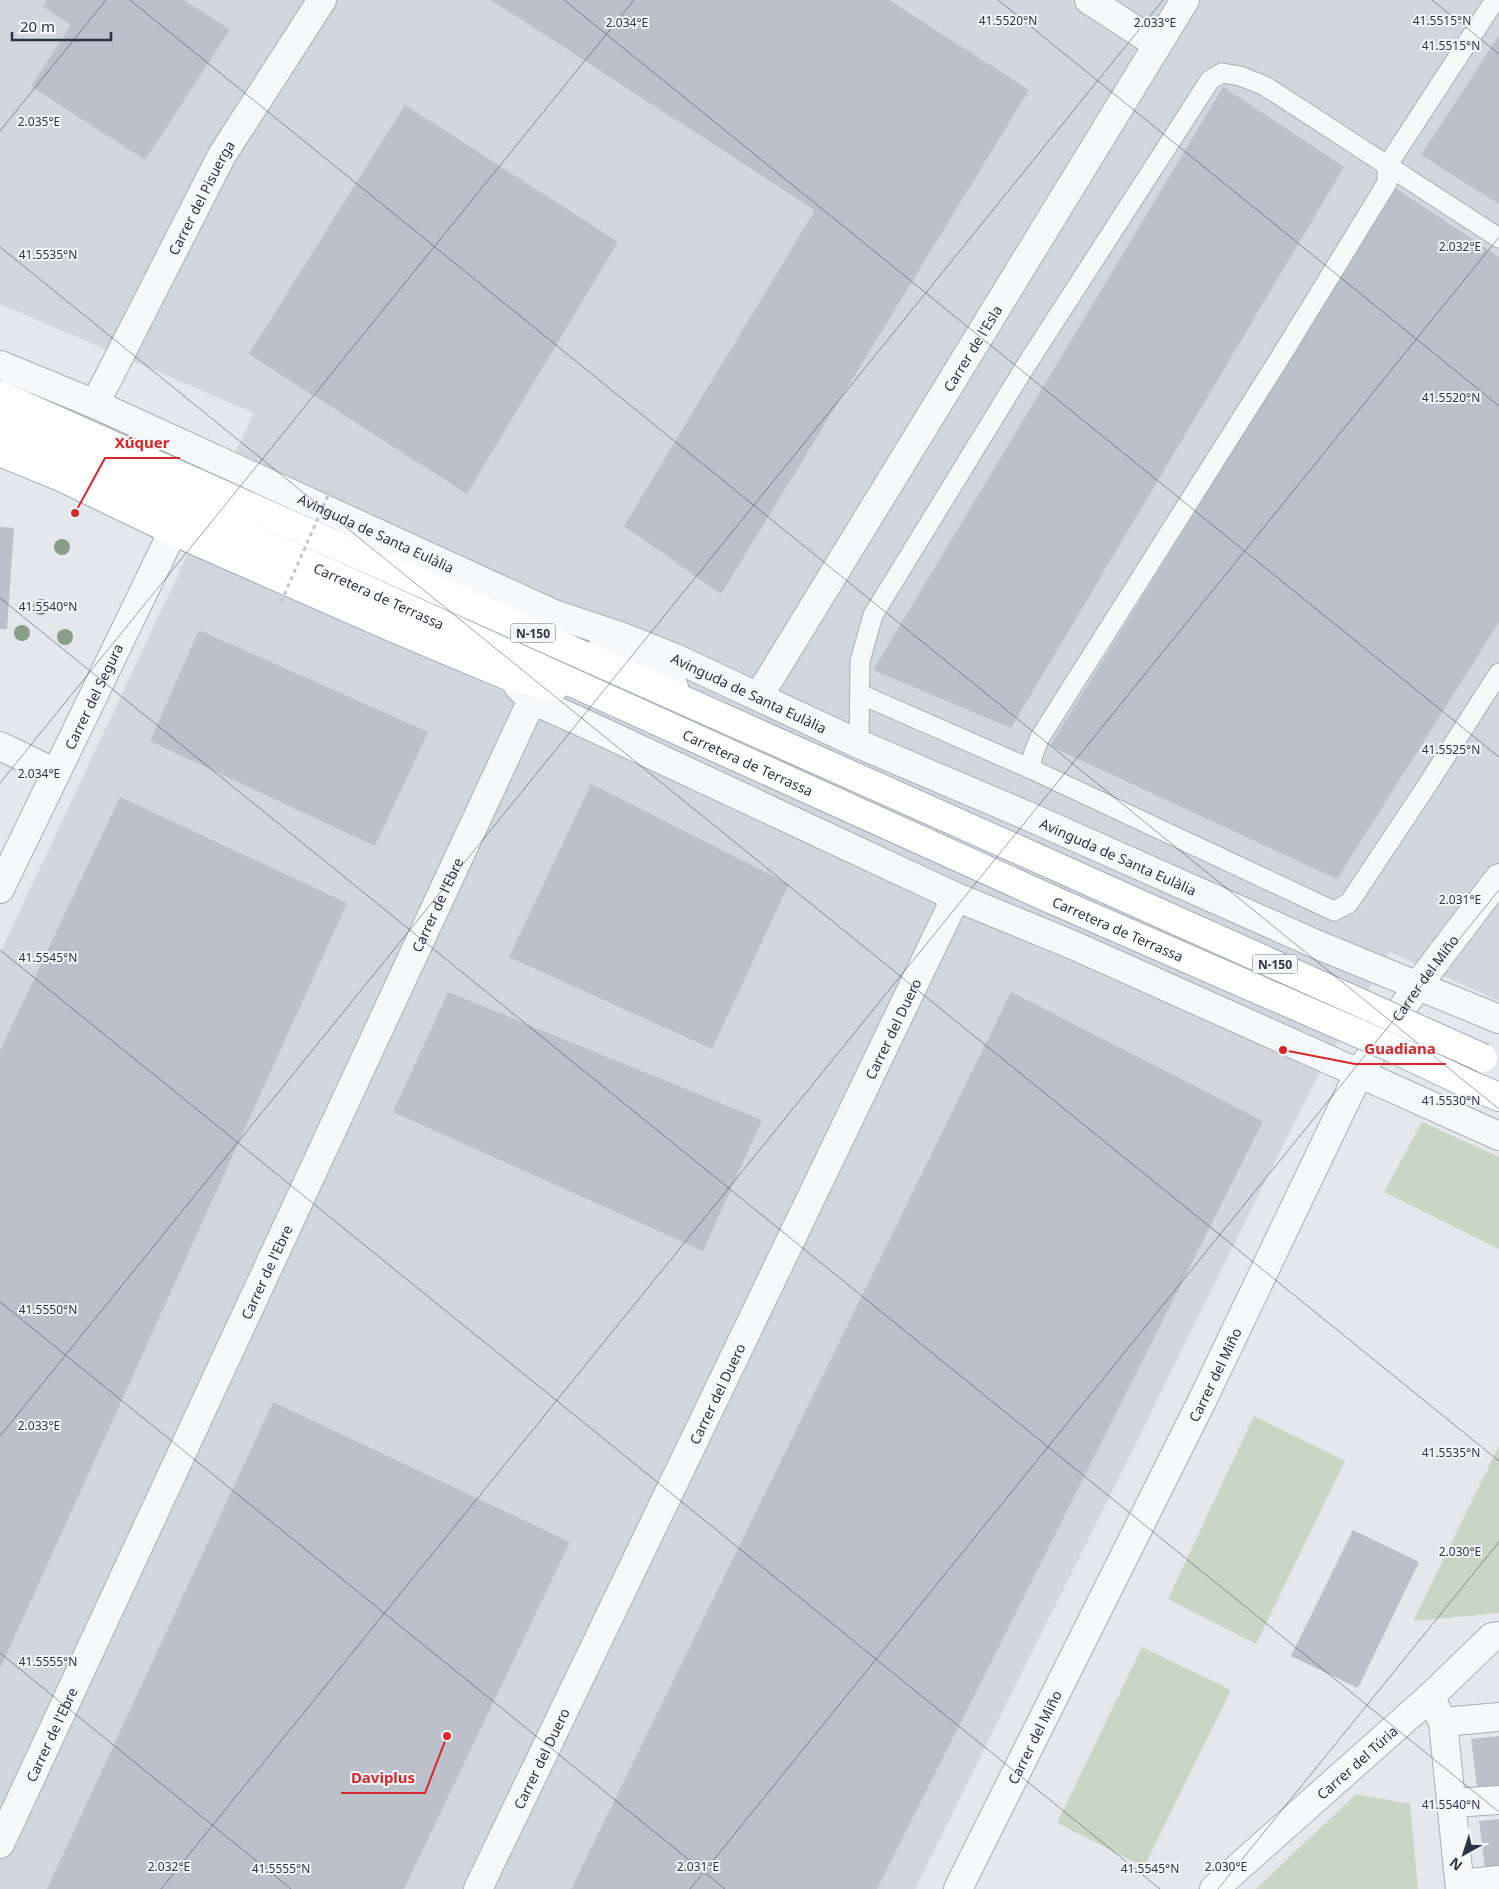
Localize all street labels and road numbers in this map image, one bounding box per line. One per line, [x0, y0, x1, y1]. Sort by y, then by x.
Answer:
street label: Carrer del Pisuerga [163, 137, 239, 258]
street label: Carrer de l'Esla [938, 301, 1006, 395]
street label: Avinguda de Santa Eulàlia [295, 489, 457, 577]
street label: Carretera de Terrassa [311, 558, 447, 633]
road number: N-150 [510, 624, 556, 642]
street label: Carrer del Segura [59, 640, 127, 752]
street label: Avinguda de Santa Eulàlia [668, 648, 830, 737]
street label: Carretera de Terrassa [680, 724, 816, 800]
street label: Avinguda de Santa Eulàlia [1037, 813, 1200, 899]
street label: Carrer de l'Ebre [407, 854, 467, 955]
street label: Carretera de Terrassa [1050, 891, 1187, 965]
street label: Carrer del Miño [1387, 931, 1462, 1025]
road number: N-150 [1252, 954, 1298, 974]
street label: Carrer del Duero [860, 975, 925, 1082]
street label: Carrer de l'Ebre [236, 1221, 296, 1322]
street label: Carrer del Miño [1184, 1324, 1245, 1425]
street label: Carrer del Duero [684, 1340, 749, 1447]
street label: Carrer de l'Ebre [21, 1684, 81, 1785]
street label: Carrer del Miño [1003, 1687, 1065, 1787]
street label: Carrer del Duero [509, 1705, 573, 1812]
street label: Carrer del Túria [1312, 1721, 1401, 1803]

